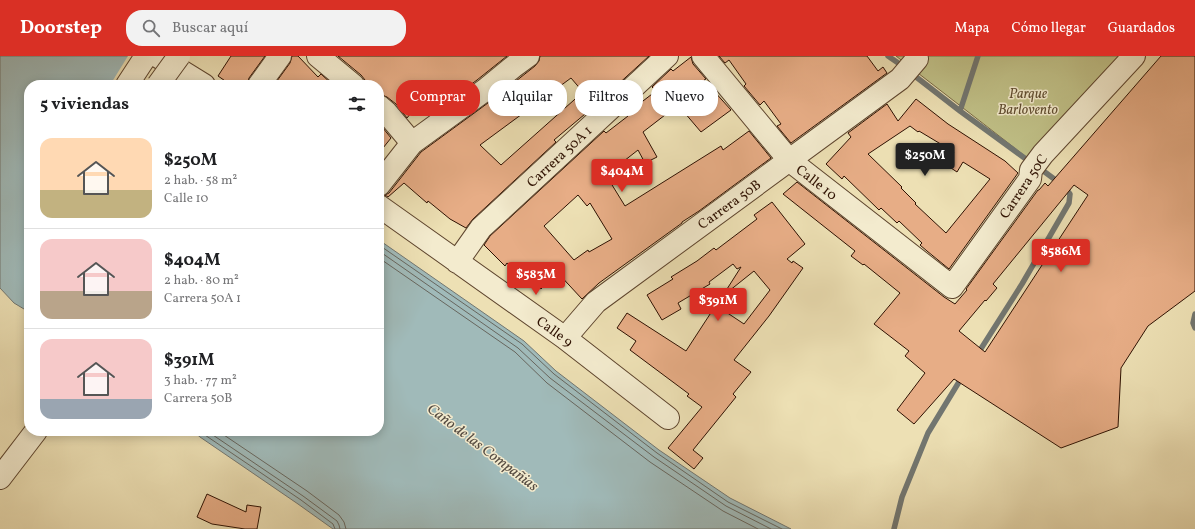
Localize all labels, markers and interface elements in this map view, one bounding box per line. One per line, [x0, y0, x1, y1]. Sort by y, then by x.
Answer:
search box [126, 10, 406, 46]
text: Doorstep [20, 15, 102, 41]
icon: search [140, 17, 162, 39]
text: Buscar aquí [172, 18, 248, 39]
text: Mapa [955, 19, 990, 38]
text: Cómo llegar [1012, 19, 1086, 38]
text: Guardados [1108, 19, 1175, 38]
chip: Comprar [396, 80, 480, 116]
chip: Alquilar [488, 80, 567, 116]
chip: Filtros [575, 80, 643, 116]
chip: Nuevo [651, 80, 718, 116]
park label: Parque Barlovento [998, 85, 1059, 120]
text: 5 viviendas [40, 93, 129, 116]
icon: filters [346, 93, 368, 115]
street label: Carrera 50A 1 [523, 122, 597, 192]
pin: $250M [897, 143, 953, 177]
text: $250M [905, 147, 945, 165]
text: $250M [164, 149, 217, 172]
street label: Carrera 50C [996, 151, 1053, 223]
icon: home [72, 154, 120, 202]
pin: $404M [594, 159, 650, 193]
street label: Calle 10 [791, 161, 841, 205]
text: $404M [600, 163, 644, 181]
text: 2 hab. · 58 m² [164, 172, 237, 190]
street label: Carrera 50B [694, 176, 765, 235]
text: Calle 10 [164, 190, 208, 208]
pin: $586M [1033, 239, 1089, 273]
text: $586M [1041, 243, 1081, 261]
text: $404M [164, 249, 220, 272]
icon: home [72, 255, 120, 303]
pin: $583M [508, 262, 564, 296]
text: $583M [516, 266, 556, 284]
text: 2 hab. · 80 m² [164, 272, 239, 290]
pin: $391M [690, 288, 746, 322]
text: Carrera 50A 1 [164, 290, 241, 308]
text: $391M [699, 292, 737, 310]
street label: Calle 9 [532, 312, 576, 352]
text: $391M [164, 349, 215, 372]
icon: home [72, 355, 120, 403]
text: 3 hab. · 77 m² [164, 372, 237, 390]
text: Carrera 50B [164, 390, 232, 408]
water label: Caño de las Compañias [422, 399, 542, 497]

